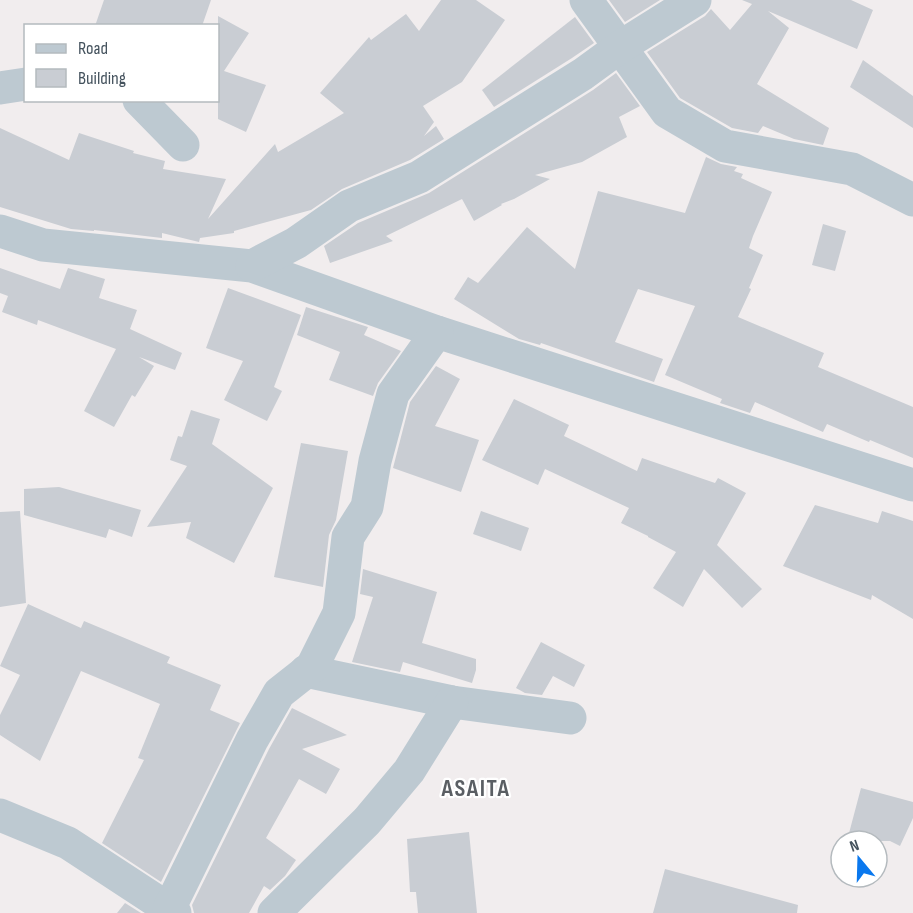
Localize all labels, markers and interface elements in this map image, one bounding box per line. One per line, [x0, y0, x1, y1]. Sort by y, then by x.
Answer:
legend [24, 24, 219, 102]
text: Road [78, 38, 108, 59]
text: Building [78, 68, 126, 89]
district label: ASAITA [441, 774, 510, 803]
north arrow [829, 829, 889, 889]
text: N [847, 836, 862, 857]

